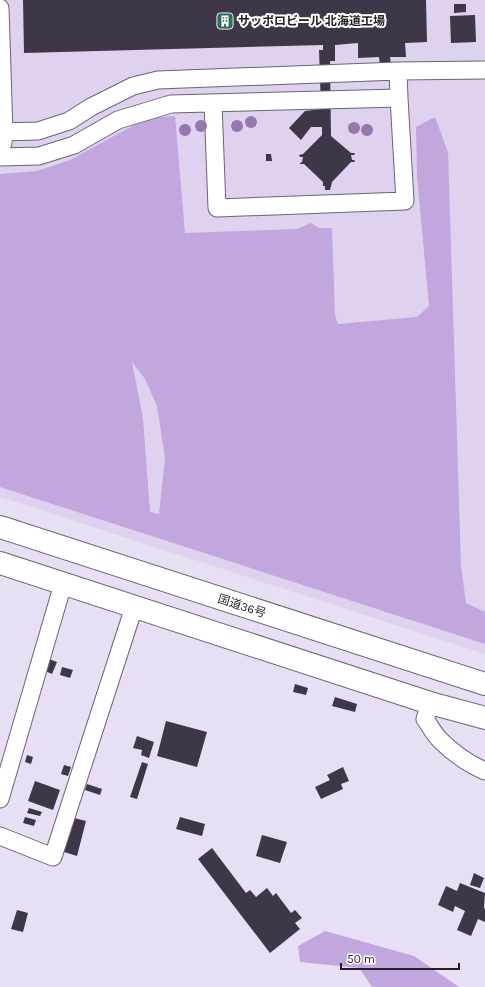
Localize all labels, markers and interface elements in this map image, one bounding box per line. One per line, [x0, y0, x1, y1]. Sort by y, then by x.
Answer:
building icon: サッポロビール 北海道工場 [215, 11, 235, 31]
place label: サッポロビール 北海道工場 [238, 14, 385, 28]
street label: 国道36号 [216, 592, 268, 620]
scale bar [341, 945, 459, 971]
text: 50 m [347, 952, 375, 966]

